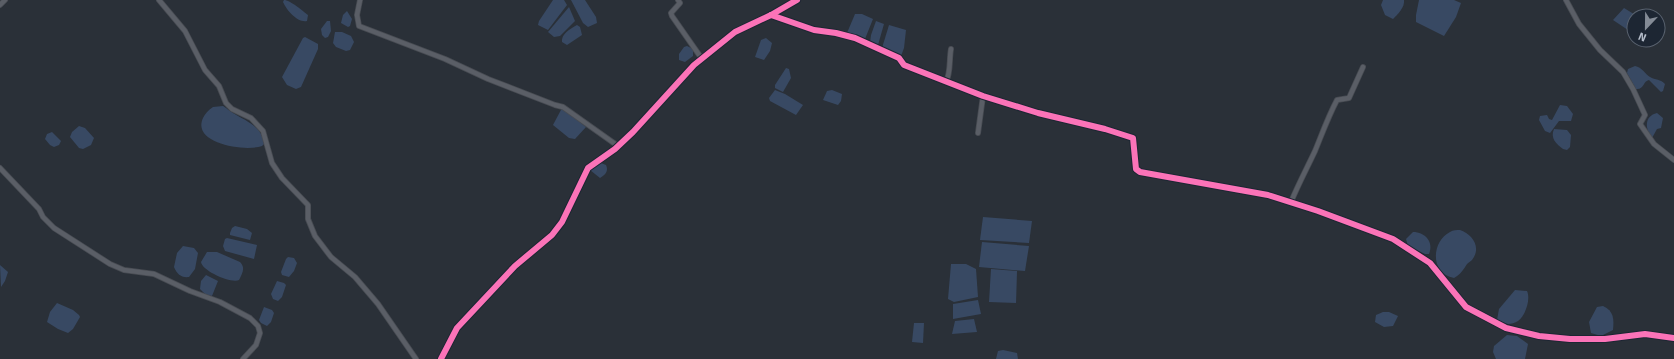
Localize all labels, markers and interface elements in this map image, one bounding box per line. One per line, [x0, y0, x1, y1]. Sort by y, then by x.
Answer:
north arrow [1626, 8, 1666, 48]
text: N [1636, 29, 1648, 44]

